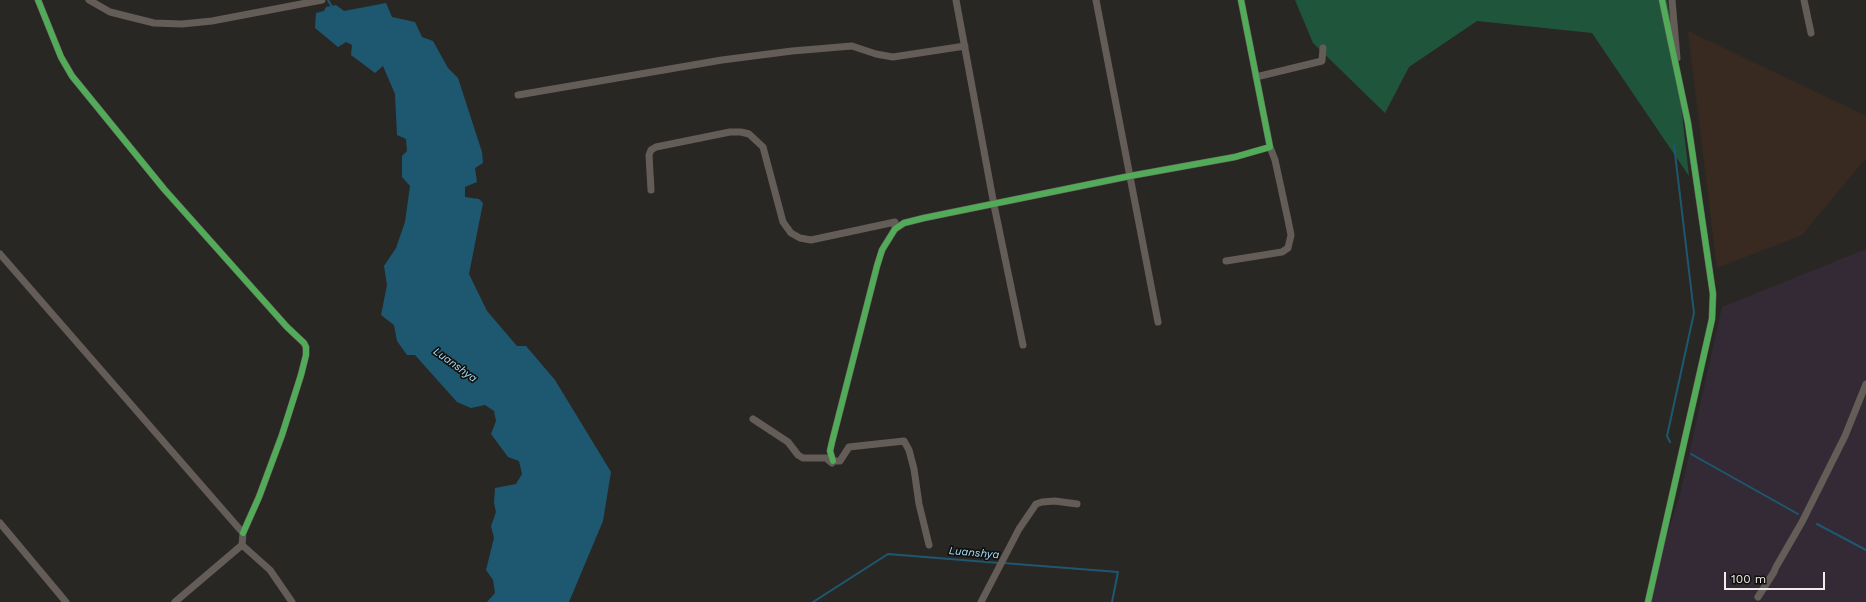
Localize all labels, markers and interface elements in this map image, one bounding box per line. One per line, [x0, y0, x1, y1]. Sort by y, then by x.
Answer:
water label: Luanshya [431, 345, 479, 385]
water label: Luanshya [948, 544, 1000, 562]
scale bar [1726, 564, 1827, 590]
text: 100 m [1731, 572, 1766, 586]

